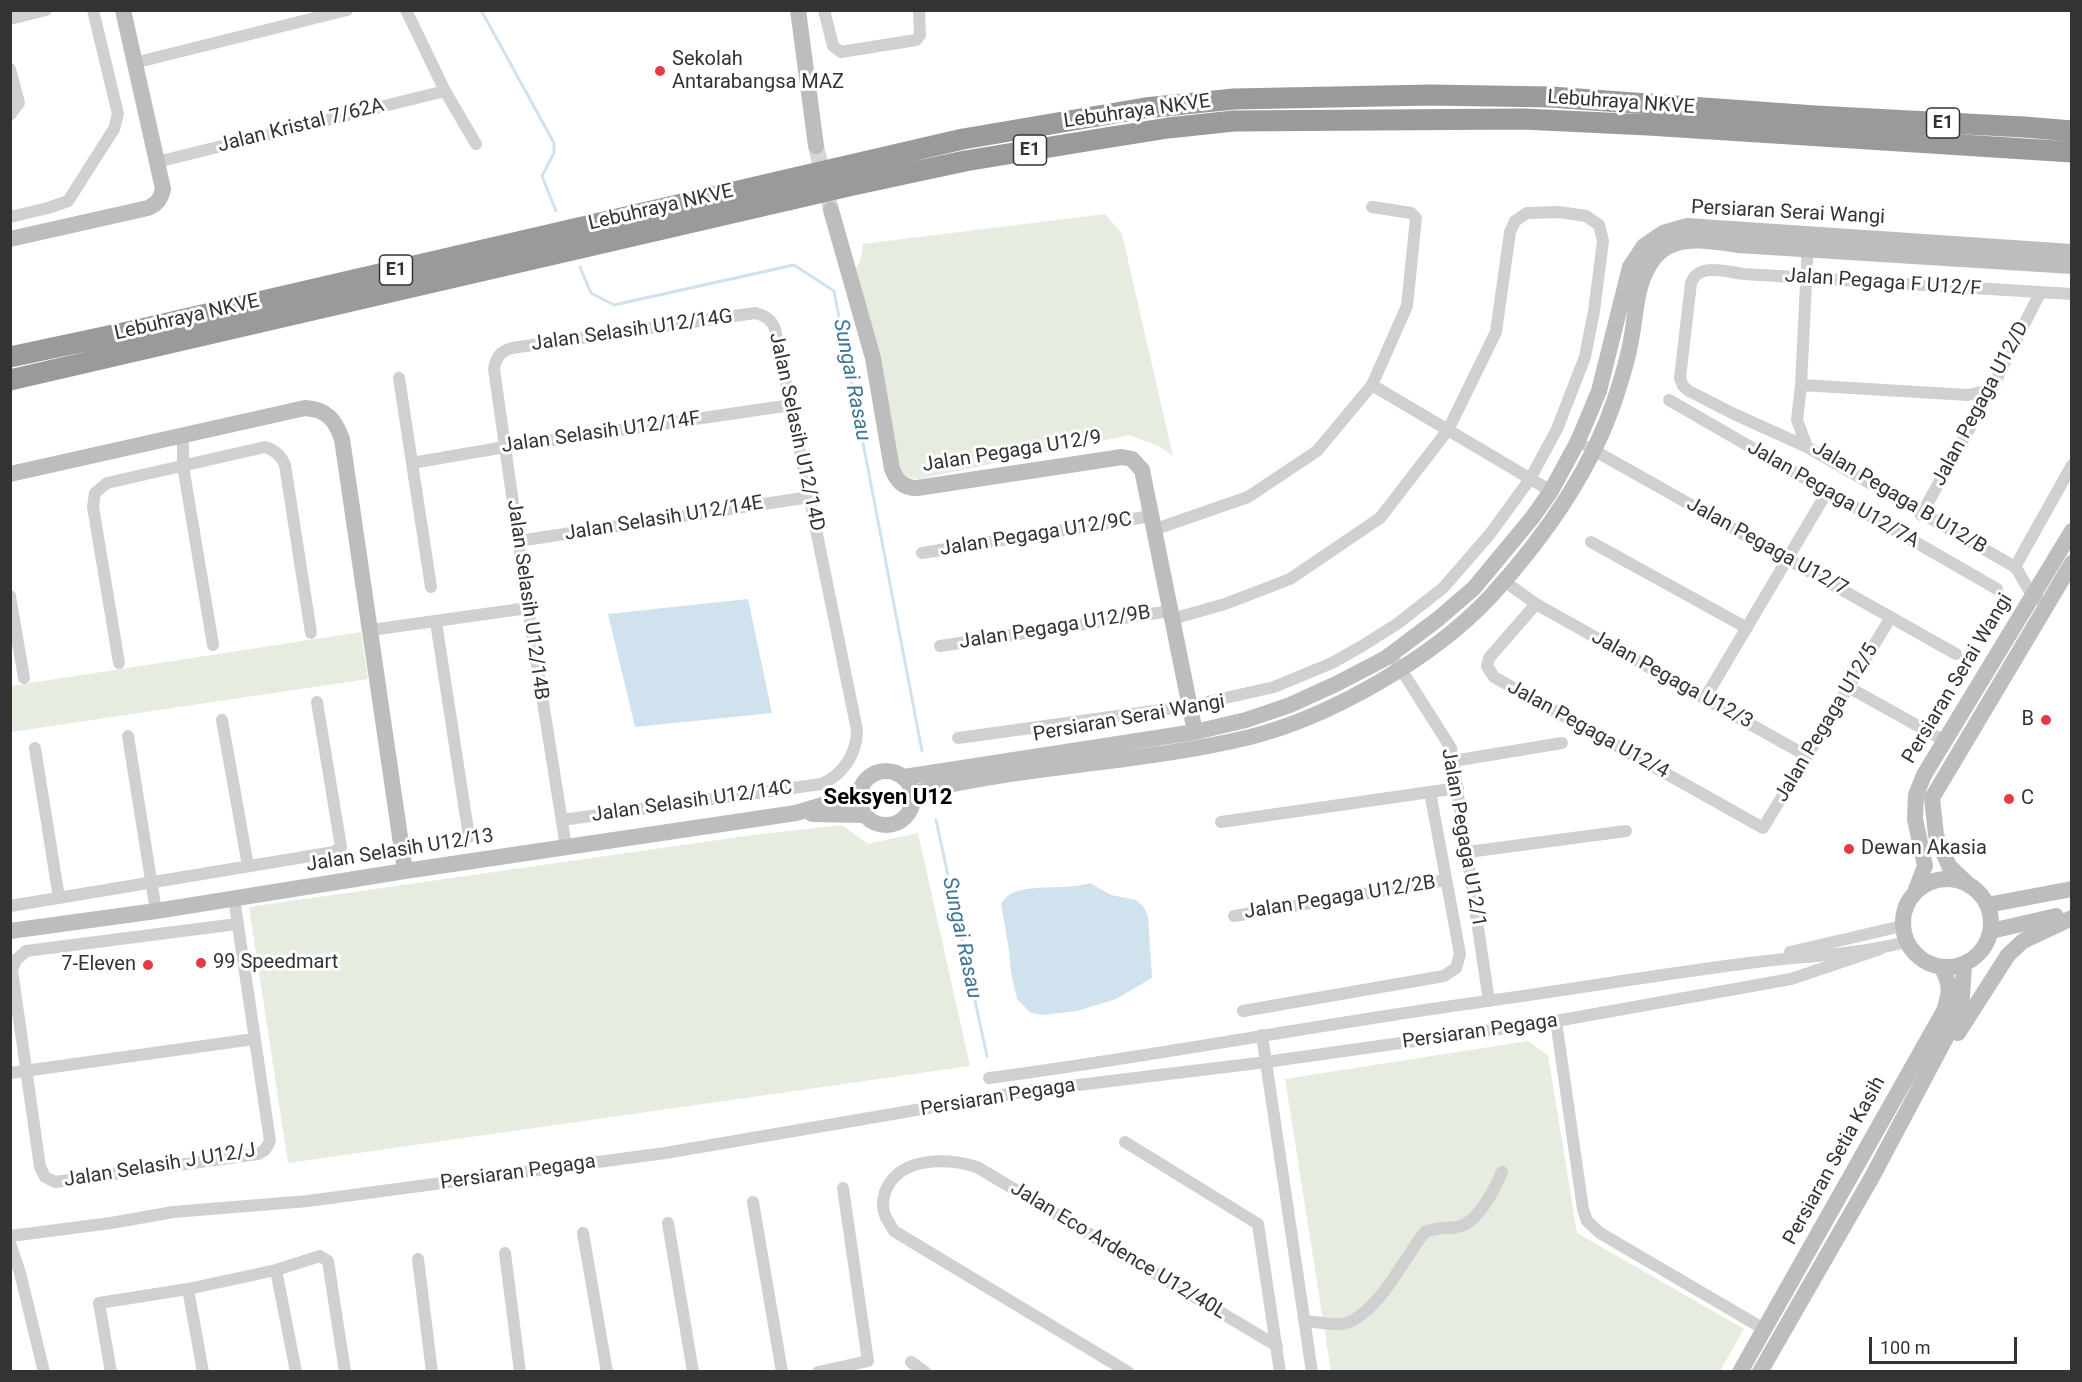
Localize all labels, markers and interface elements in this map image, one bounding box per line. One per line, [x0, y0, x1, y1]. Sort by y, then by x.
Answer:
place label: Sekolah Antarabangsa MAZ [672, 48, 844, 95]
marker: Sekolah Antarabangsa MAZ [653, 64, 667, 78]
street label: Lebuhraya NKVE [1546, 86, 1696, 120]
street label: Lebuhraya NKVE [1062, 90, 1212, 134]
street label: Jalan Kristal 7/62A [215, 94, 387, 158]
road number: E1 [1926, 108, 1960, 138]
road number: E1 [1014, 135, 1046, 165]
street label: Lebuhraya NKVE [586, 180, 736, 236]
street label: Persiaran Serai Wangi [1690, 196, 1886, 230]
road number: E1 [380, 255, 412, 285]
street label: Jalan Pegaga F U12/F [1784, 264, 1982, 302]
street label: Lebuhraya NKVE [112, 290, 262, 346]
street label: Jalan Selasih U12/14G [530, 305, 734, 357]
water label: Sungai Rasau [827, 317, 875, 443]
street label: Jalan Pegaga U12/D [1928, 318, 2034, 490]
street label: Jalan Selasih U12/14D [763, 331, 829, 533]
street label: Jalan Selasih U12/14F [500, 407, 702, 459]
street label: Jalan Pegaga U12/9 [921, 426, 1103, 478]
street label: Jalan Pegaga U12/7A [1743, 436, 1923, 554]
street label: Jalan Pegaga B U12/B [1807, 436, 1991, 560]
street label: Jalan Selasih U12/14E [563, 491, 765, 547]
street label: Jalan Pegaga U12/7 [1682, 493, 1852, 601]
street label: Jalan Selasih U12/14B [501, 498, 553, 702]
street label: Jalan Pegaga U12/9C [938, 508, 1134, 562]
street label: Persiaran Serai Wangi [1898, 590, 2018, 768]
street label: Jalan Pegaga U12/9B [958, 601, 1152, 655]
street label: Jalan Pegaga U12/3 [1587, 626, 1757, 734]
street label: Jalan Pegaga U12/5 [1770, 639, 1884, 807]
street label: Jalan Pegaga U12/4 [1503, 676, 1673, 784]
street label: Persiaran Serai Wangi [1031, 690, 1227, 748]
place label: B [2022, 708, 2034, 732]
marker: B [2039, 713, 2053, 727]
street label: Jalan Pegaga U12/1 [1435, 747, 1491, 929]
street label: Jalan Selasih U12/14C [590, 776, 794, 828]
district label: Seksyen U12 [824, 785, 952, 811]
place label: C [2021, 787, 2034, 811]
marker: C [2002, 792, 2016, 806]
street label: Jalan Selasih U12/13 [305, 824, 495, 878]
place label: Dewan Akasia [1861, 837, 1987, 861]
marker: Dewan Akasia [1842, 842, 1856, 856]
street label: Jalan Pegaga U12/2B [1243, 871, 1437, 925]
water label: Sungai Rasau [936, 875, 986, 1001]
place label: 99 Speedmart [213, 951, 338, 975]
place label: 7-Eleven [61, 953, 136, 977]
marker: 99 Speedmart [194, 956, 208, 970]
marker: 7-Eleven [141, 958, 155, 972]
street label: Persiaran Pegaga [1401, 1009, 1559, 1055]
street label: Persiaran Setia Kasih [1779, 1073, 1891, 1249]
street label: Persiaran Pegaga [919, 1074, 1077, 1122]
street label: Jalan Selasih J U12/J [62, 1139, 258, 1193]
street label: Persiaran Pegaga [439, 1150, 597, 1196]
street label: Jalan Eco Ardence U12/40L [1006, 1177, 1230, 1325]
scale bar [1872, 1325, 2020, 1363]
text: 100 m [1880, 1337, 1931, 1358]

